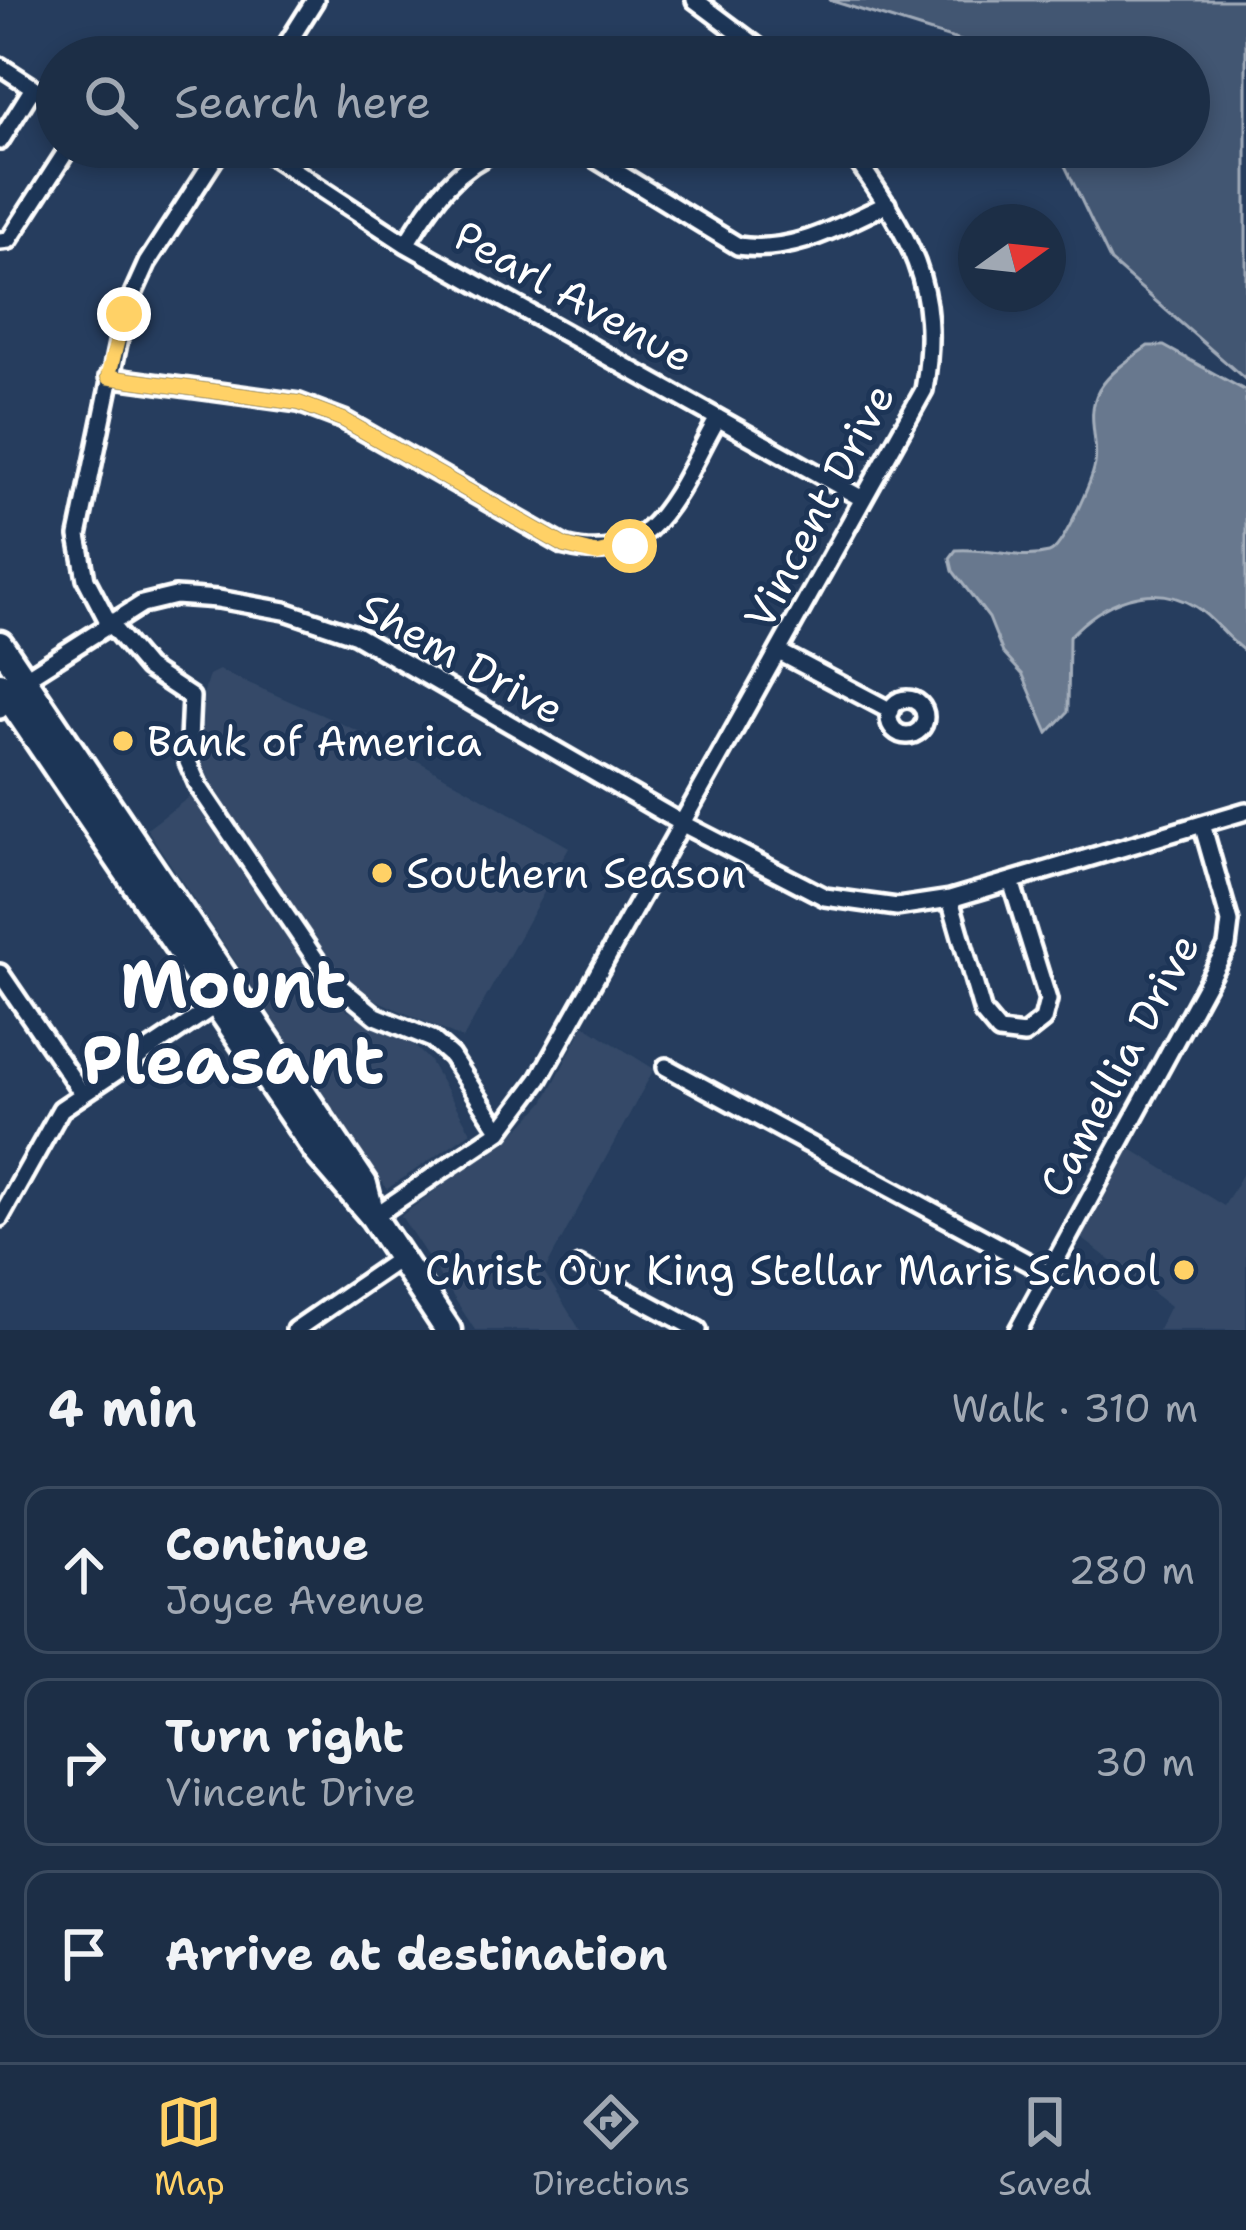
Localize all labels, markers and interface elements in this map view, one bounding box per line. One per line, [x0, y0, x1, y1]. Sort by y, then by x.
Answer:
search box [36, 36, 1210, 168]
icon: search [78, 69, 144, 135]
text: Search here [174, 72, 431, 132]
north arrow [958, 204, 1066, 312]
street label: Pearl Avenue [444, 207, 704, 385]
route end [97, 287, 151, 341]
street label: Vincent Drive [731, 374, 907, 638]
route start [603, 519, 657, 573]
street label: Shem Drive [350, 579, 574, 737]
place label: Bank of America [147, 713, 482, 769]
marker: Bank of America [110, 728, 136, 754]
place label: Southern Season [406, 845, 746, 901]
marker: Southern Season [369, 860, 395, 886]
street label: Camellia Drive [1026, 924, 1212, 1206]
district label: Mount Pleasant [82, 940, 384, 1104]
place label: Christ Our King Stellar Maris School [425, 1242, 1160, 1298]
marker: Christ Our King Stellar Maris School [1171, 1257, 1197, 1283]
text: 4 min [48, 1374, 197, 1442]
text: Walk · 310 m [951, 1382, 1198, 1434]
text: Continue [165, 1514, 369, 1574]
icon: ahead [51, 1537, 117, 1603]
text: 280 m [1068, 1544, 1195, 1596]
text: Joyce Avenue [165, 1574, 425, 1626]
text: Turn right [165, 1706, 404, 1766]
icon: right [51, 1729, 117, 1795]
text: 30 m [1094, 1736, 1195, 1788]
text: Vincent Drive [165, 1766, 416, 1818]
icon: arrive [51, 1921, 117, 1987]
text: Arrive at destination [165, 1924, 668, 1984]
tab: Map [154, 2089, 225, 2206]
tab: Directions [533, 2089, 690, 2206]
tab: Saved [998, 2089, 1092, 2206]

